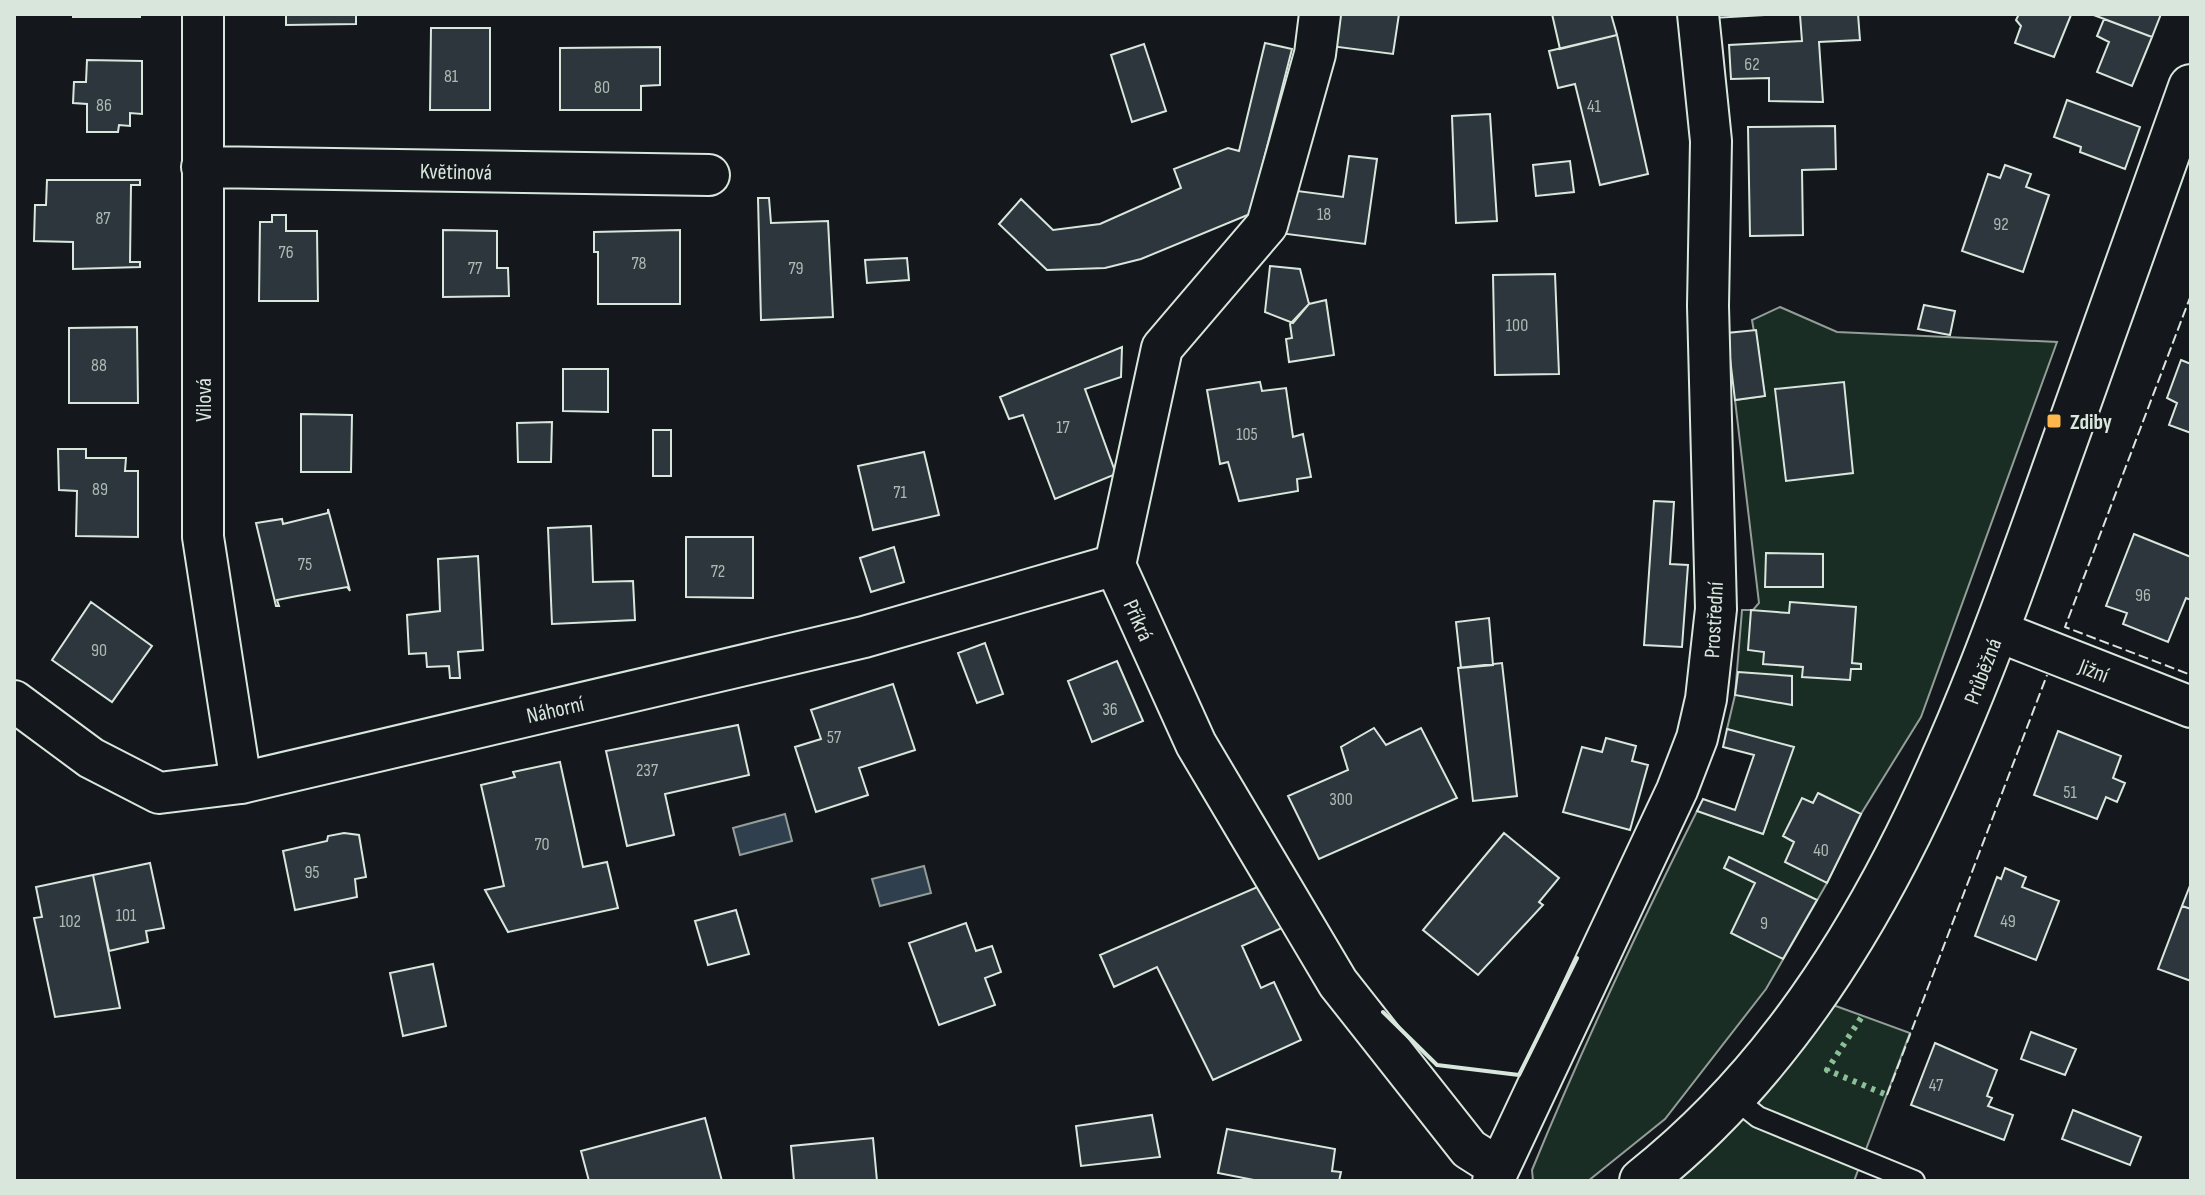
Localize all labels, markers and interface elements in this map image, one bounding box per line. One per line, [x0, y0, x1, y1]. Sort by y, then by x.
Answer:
house number: 62 [1744, 54, 1760, 75]
house number: 81 [444, 66, 459, 87]
house number: 80 [594, 77, 610, 98]
house number: 86 [96, 95, 112, 116]
house number: 41 [1587, 96, 1602, 117]
street label: Květinová [420, 158, 492, 187]
house number: 18 [1317, 204, 1331, 225]
house number: 87 [95, 208, 111, 229]
house number: 92 [1993, 214, 2009, 235]
house number: 76 [278, 242, 294, 263]
house number: 78 [631, 253, 647, 274]
house number: 77 [468, 258, 483, 279]
house number: 79 [788, 258, 804, 279]
house number: 100 [1506, 315, 1528, 336]
house number: 88 [91, 355, 107, 376]
street label: Vilová [191, 378, 218, 422]
place label: Zdiby [2070, 409, 2112, 436]
marker: Zdiby [2045, 412, 2063, 430]
house number: 17 [1056, 417, 1071, 438]
house number: 105 [1236, 424, 1258, 445]
house number: 89 [92, 479, 108, 500]
house number: 71 [893, 482, 907, 503]
house number: 75 [298, 554, 312, 575]
house number: 72 [711, 561, 725, 582]
street label: Prostřední [1699, 580, 1730, 659]
house number: 96 [2135, 585, 2151, 606]
street label: Příkrá [1117, 596, 1159, 646]
street label: Průběžná [1959, 635, 2008, 708]
house number: 90 [91, 640, 107, 661]
street label: Jižní [2074, 653, 2113, 690]
street label: Náhorní [524, 691, 588, 730]
house number: 36 [1102, 699, 1118, 720]
house number: 57 [827, 727, 842, 748]
house number: 237 [636, 760, 659, 781]
house number: 51 [2063, 782, 2077, 803]
house number: 300 [1329, 789, 1353, 810]
house number: 70 [534, 834, 550, 855]
house number: 40 [1813, 840, 1829, 861]
house number: 95 [304, 862, 320, 883]
house number: 101 [116, 905, 137, 926]
house number: 102 [59, 911, 81, 932]
house number: 49 [2000, 911, 2016, 932]
house number: 9 [1760, 913, 1768, 934]
house number: 47 [1929, 1075, 1944, 1096]

